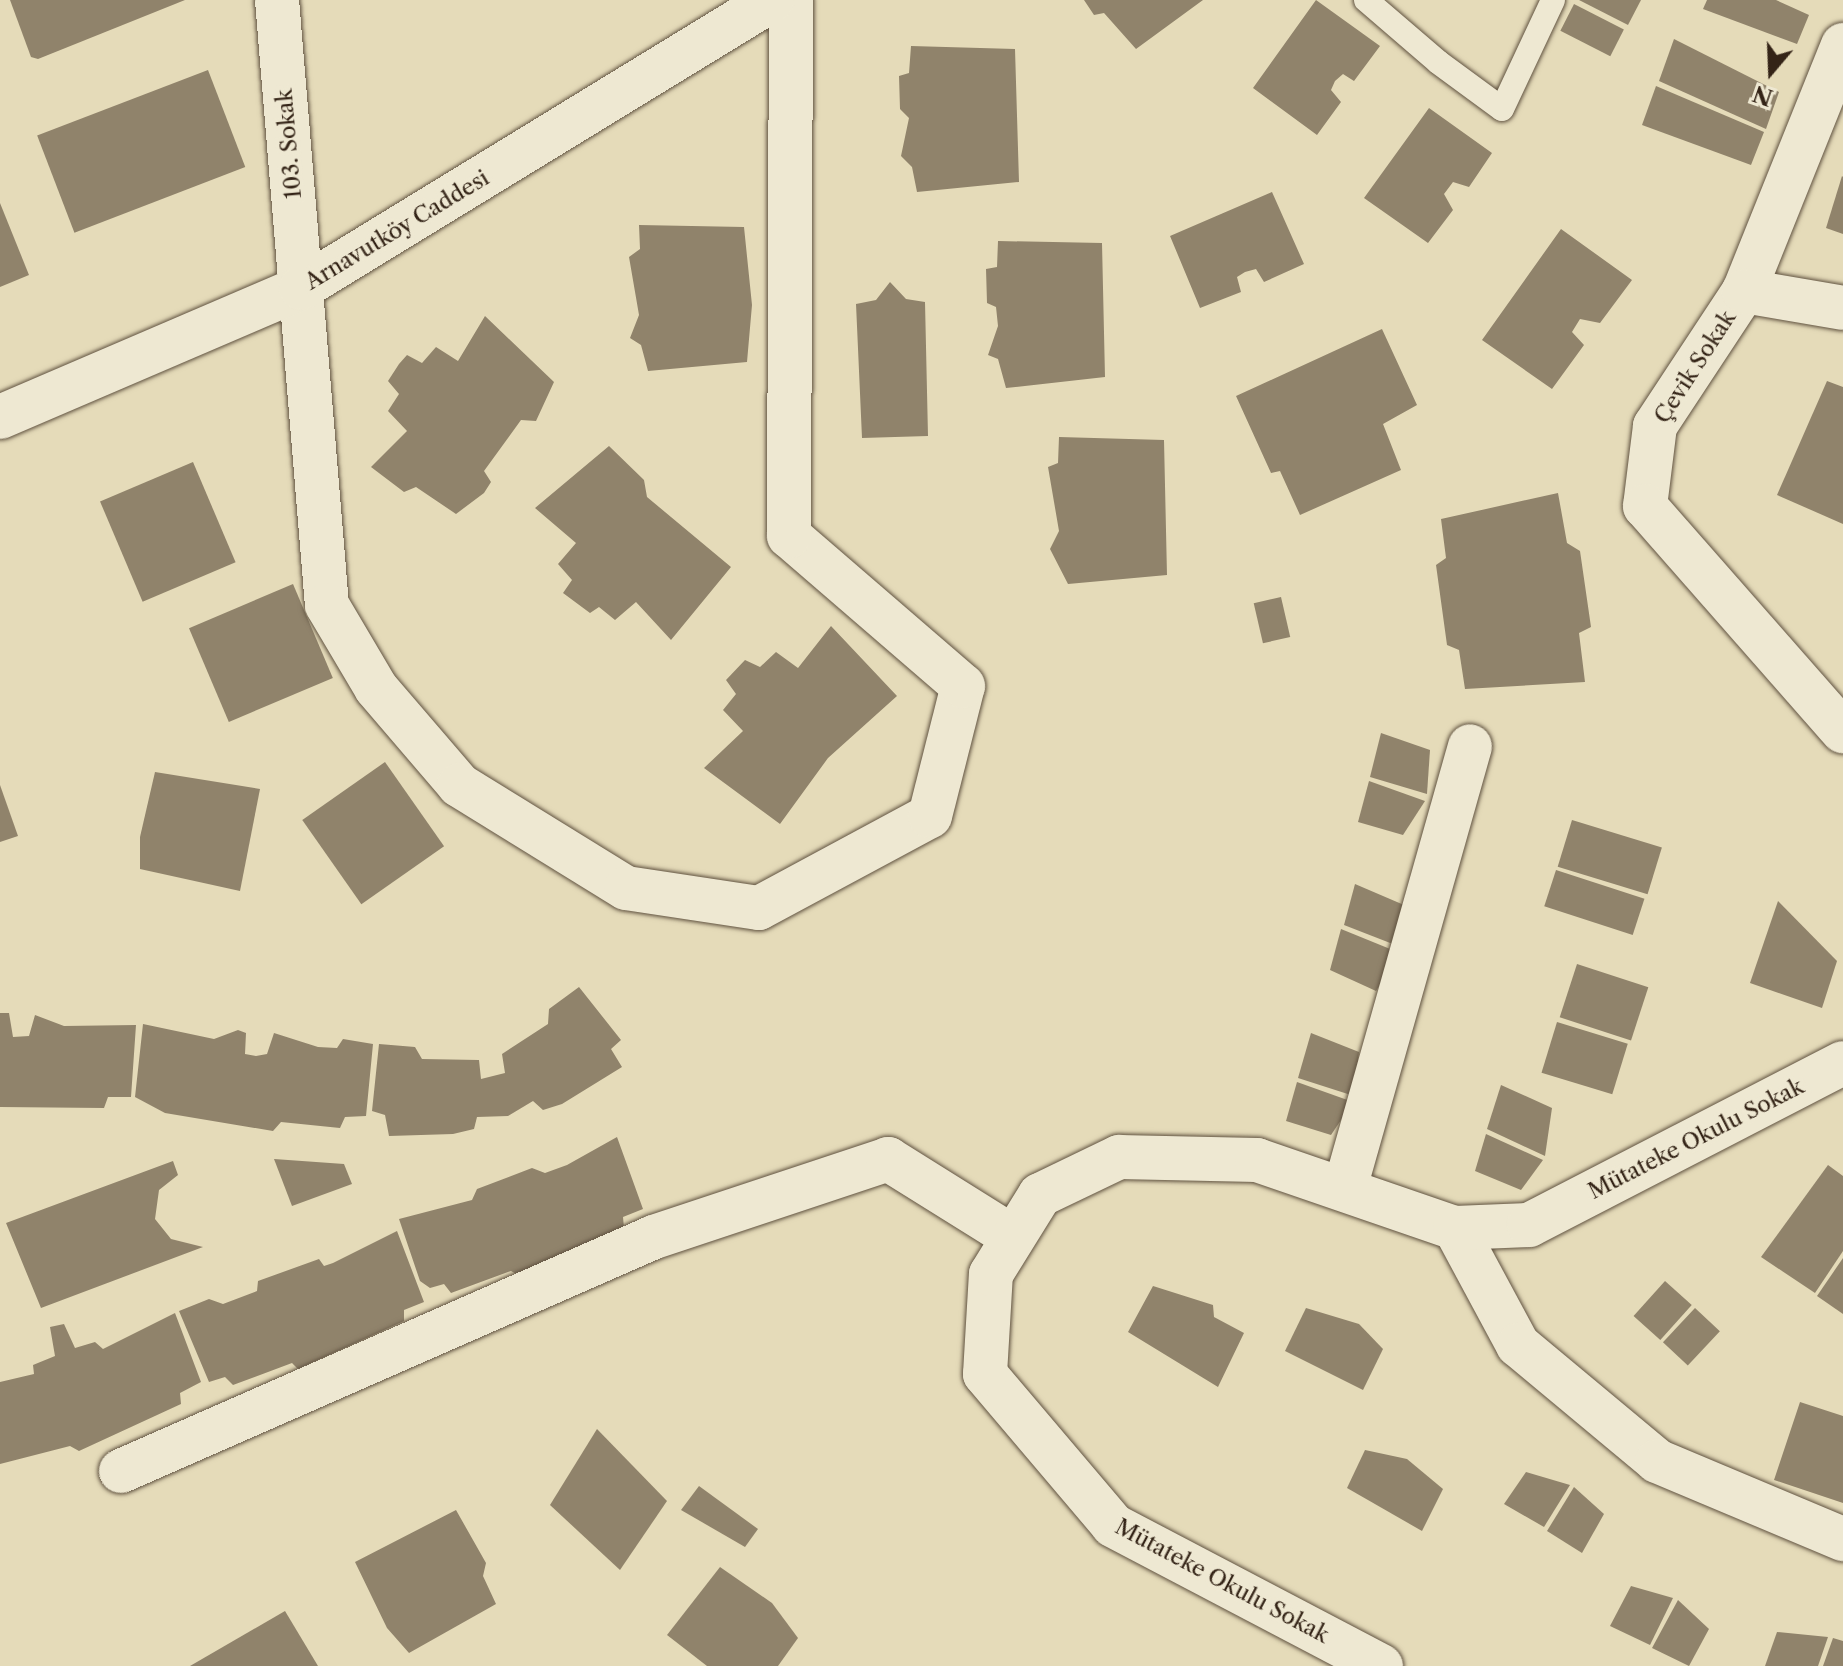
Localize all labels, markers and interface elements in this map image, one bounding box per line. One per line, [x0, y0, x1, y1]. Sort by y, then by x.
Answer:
north arrow [1731, 32, 1811, 112]
text: N [1750, 79, 1776, 111]
street label: 103. Sokak [271, 88, 307, 200]
street label: Arnavutköy Caddesi [300, 165, 494, 295]
street label: Çevik Sokak [1649, 306, 1741, 428]
street label: Mütateke Okulu Sokak [1584, 1073, 1808, 1205]
street label: Mütateke Okulu Sokak [1111, 1513, 1333, 1649]

